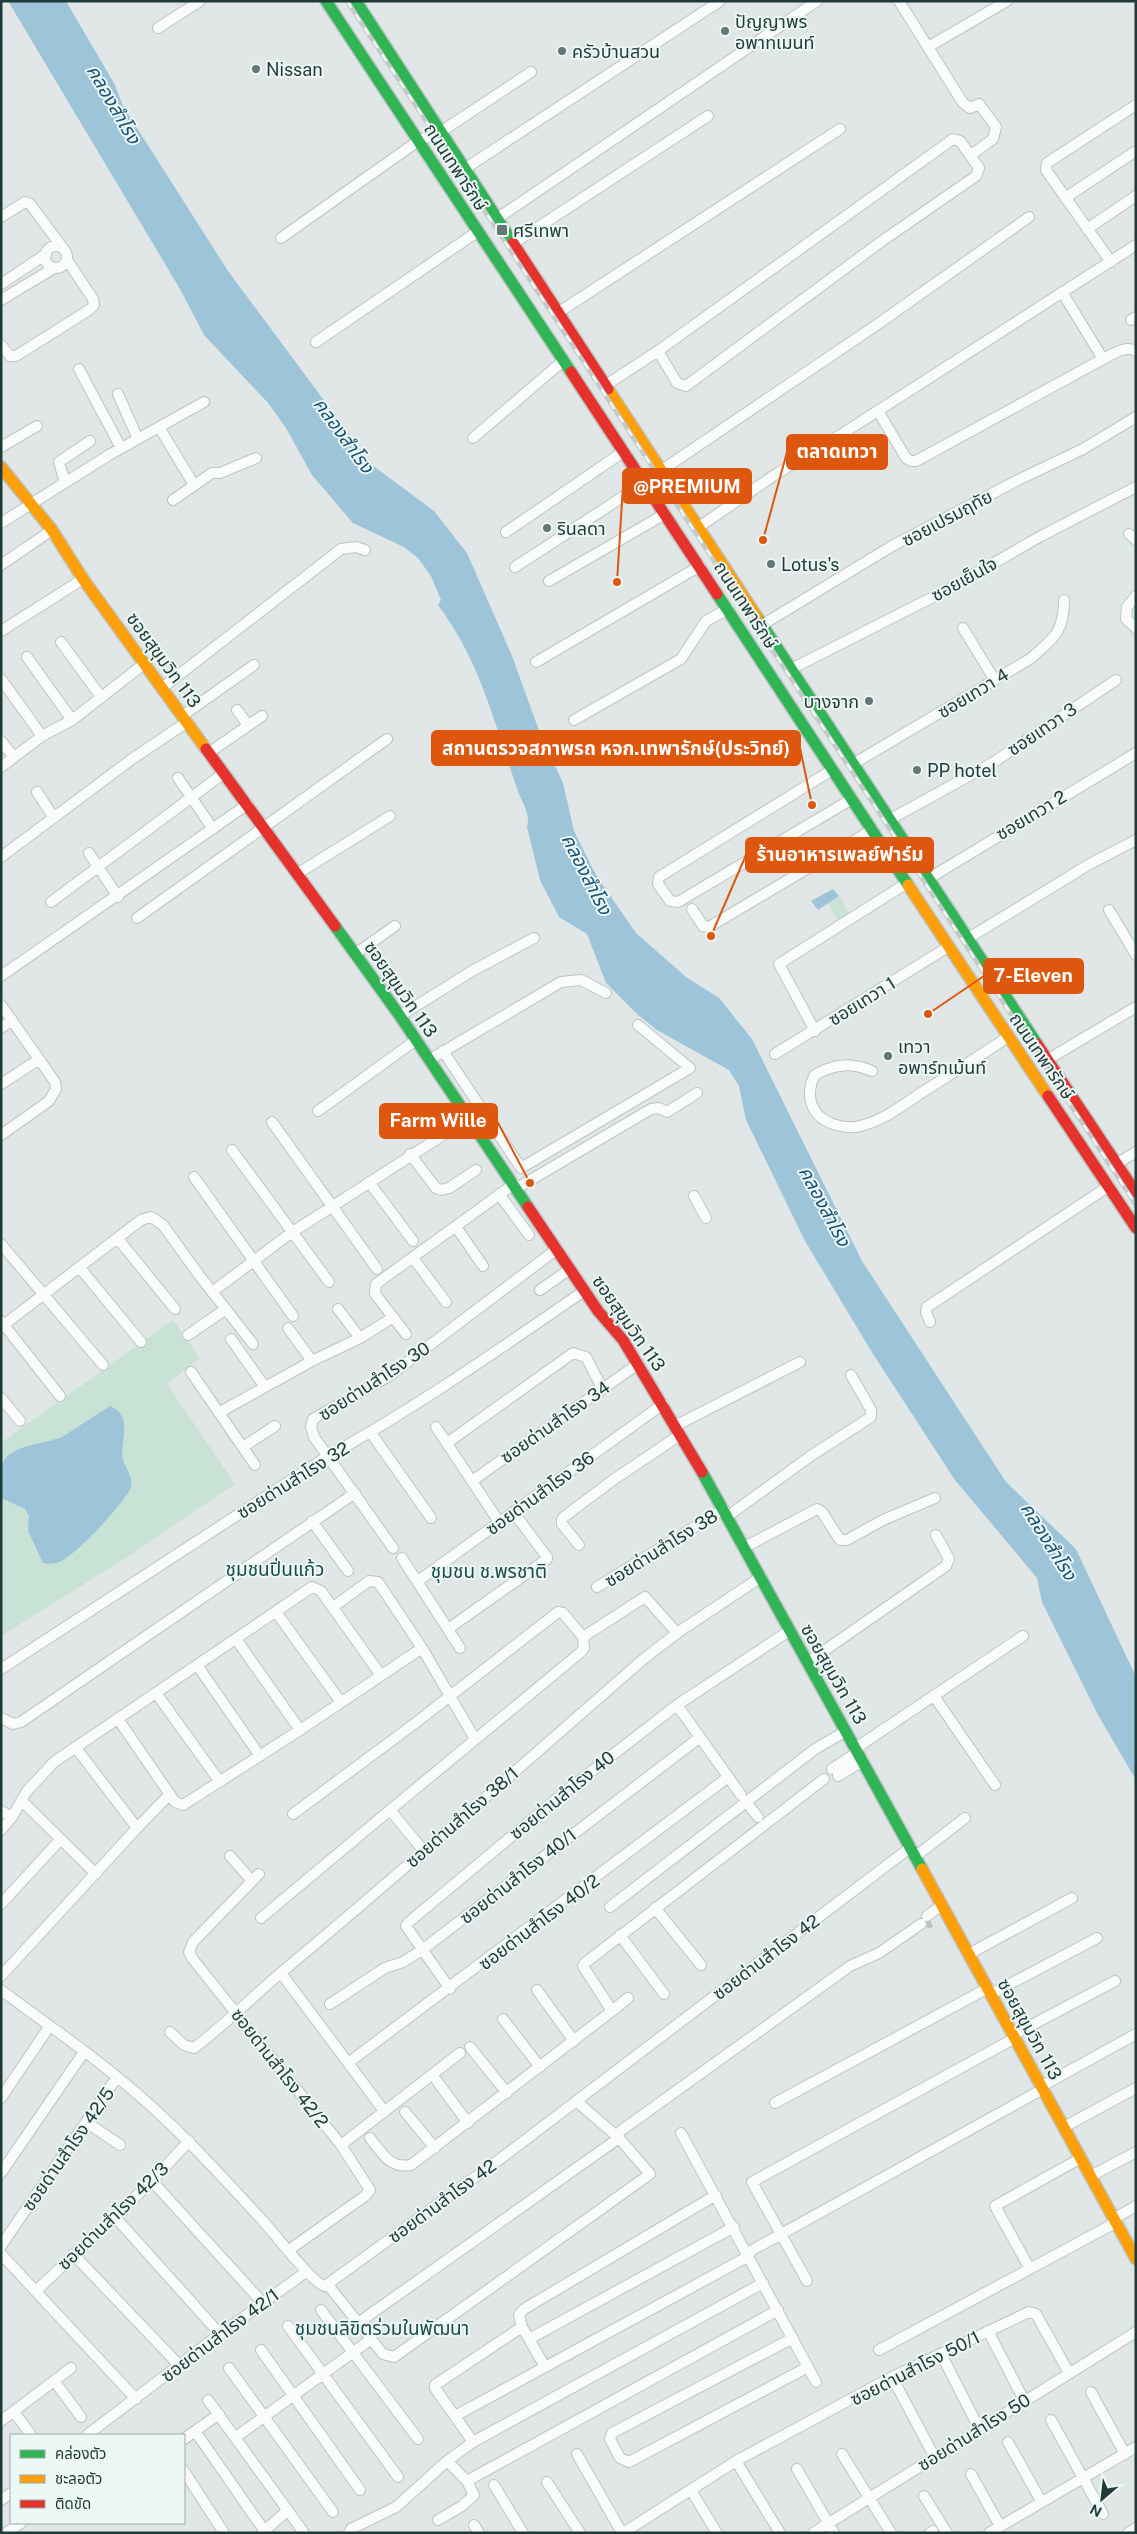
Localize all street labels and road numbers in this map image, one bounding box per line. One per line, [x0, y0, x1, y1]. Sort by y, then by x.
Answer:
street label: ถนนเทพารักษ์ [420, 119, 492, 215]
street label: ซอยเปรมฤทัย [898, 485, 996, 551]
street label: ซอยเย็นใจ [928, 552, 1000, 606]
street label: ถนนเทพารักษ์ [710, 557, 782, 653]
street label: ซอยสุขุมวิท 113 [122, 608, 206, 712]
street label: ซอยเทวา 4 [934, 664, 1012, 722]
street label: ซอยเทวา 3 [1003, 698, 1081, 760]
street label: ซอยเทวา 2 [992, 786, 1070, 844]
street label: ซอยสุขุมวิท 113 [359, 937, 442, 1042]
street label: ซอยเทวา 1 [825, 972, 899, 1030]
street label: ถนนเทพารักษ์ [1005, 1009, 1079, 1103]
street label: ซอยสุขุมวิท 113 [587, 1271, 670, 1376]
street label: ซอยด่านสำโรง 30 [314, 1337, 434, 1425]
street label: ซอยด่านสำโรง 34 [496, 1376, 614, 1468]
street label: ซอยด่านสำโรง 32 [233, 1437, 353, 1523]
street label: ซอยด่านสำโรง 36 [482, 1447, 598, 1539]
street label: ซอยด่านสำโรง 38 [601, 1505, 721, 1591]
street label: ซอยสุขุมวิท 113 [796, 1620, 871, 1728]
street label: ซอยด่านสำโรง 40 [505, 1746, 619, 1844]
street label: ซอยด่านสำโรง 38/1 [401, 1762, 523, 1872]
street label: ซอยด่านสำโรง 40/1 [456, 1824, 580, 1928]
street label: ซอยด่านสำโรง 40/2 [475, 1870, 603, 1974]
street label: ซอยด่านสำโรง 42 [708, 1910, 824, 2004]
street label: ซอยสุขุมวิท 113 [993, 1975, 1066, 2084]
street label: ซอยด่านสำโรง 42/2 [227, 2004, 333, 2132]
street label: ซอยด่านสำโรง 42/5 [17, 2083, 119, 2215]
street label: ซอยด่านสำโรง 42 [384, 2155, 500, 2247]
street label: ซอยด่านสำโรง 42/3 [53, 2158, 173, 2274]
street label: ซอยด่านสำโรง 42/1 [157, 2284, 283, 2386]
street label: ซอยด่านสำโรง 50/1 [847, 2326, 983, 2410]
street label: ซอยด่านสำโรง 50 [914, 2389, 1034, 2475]

